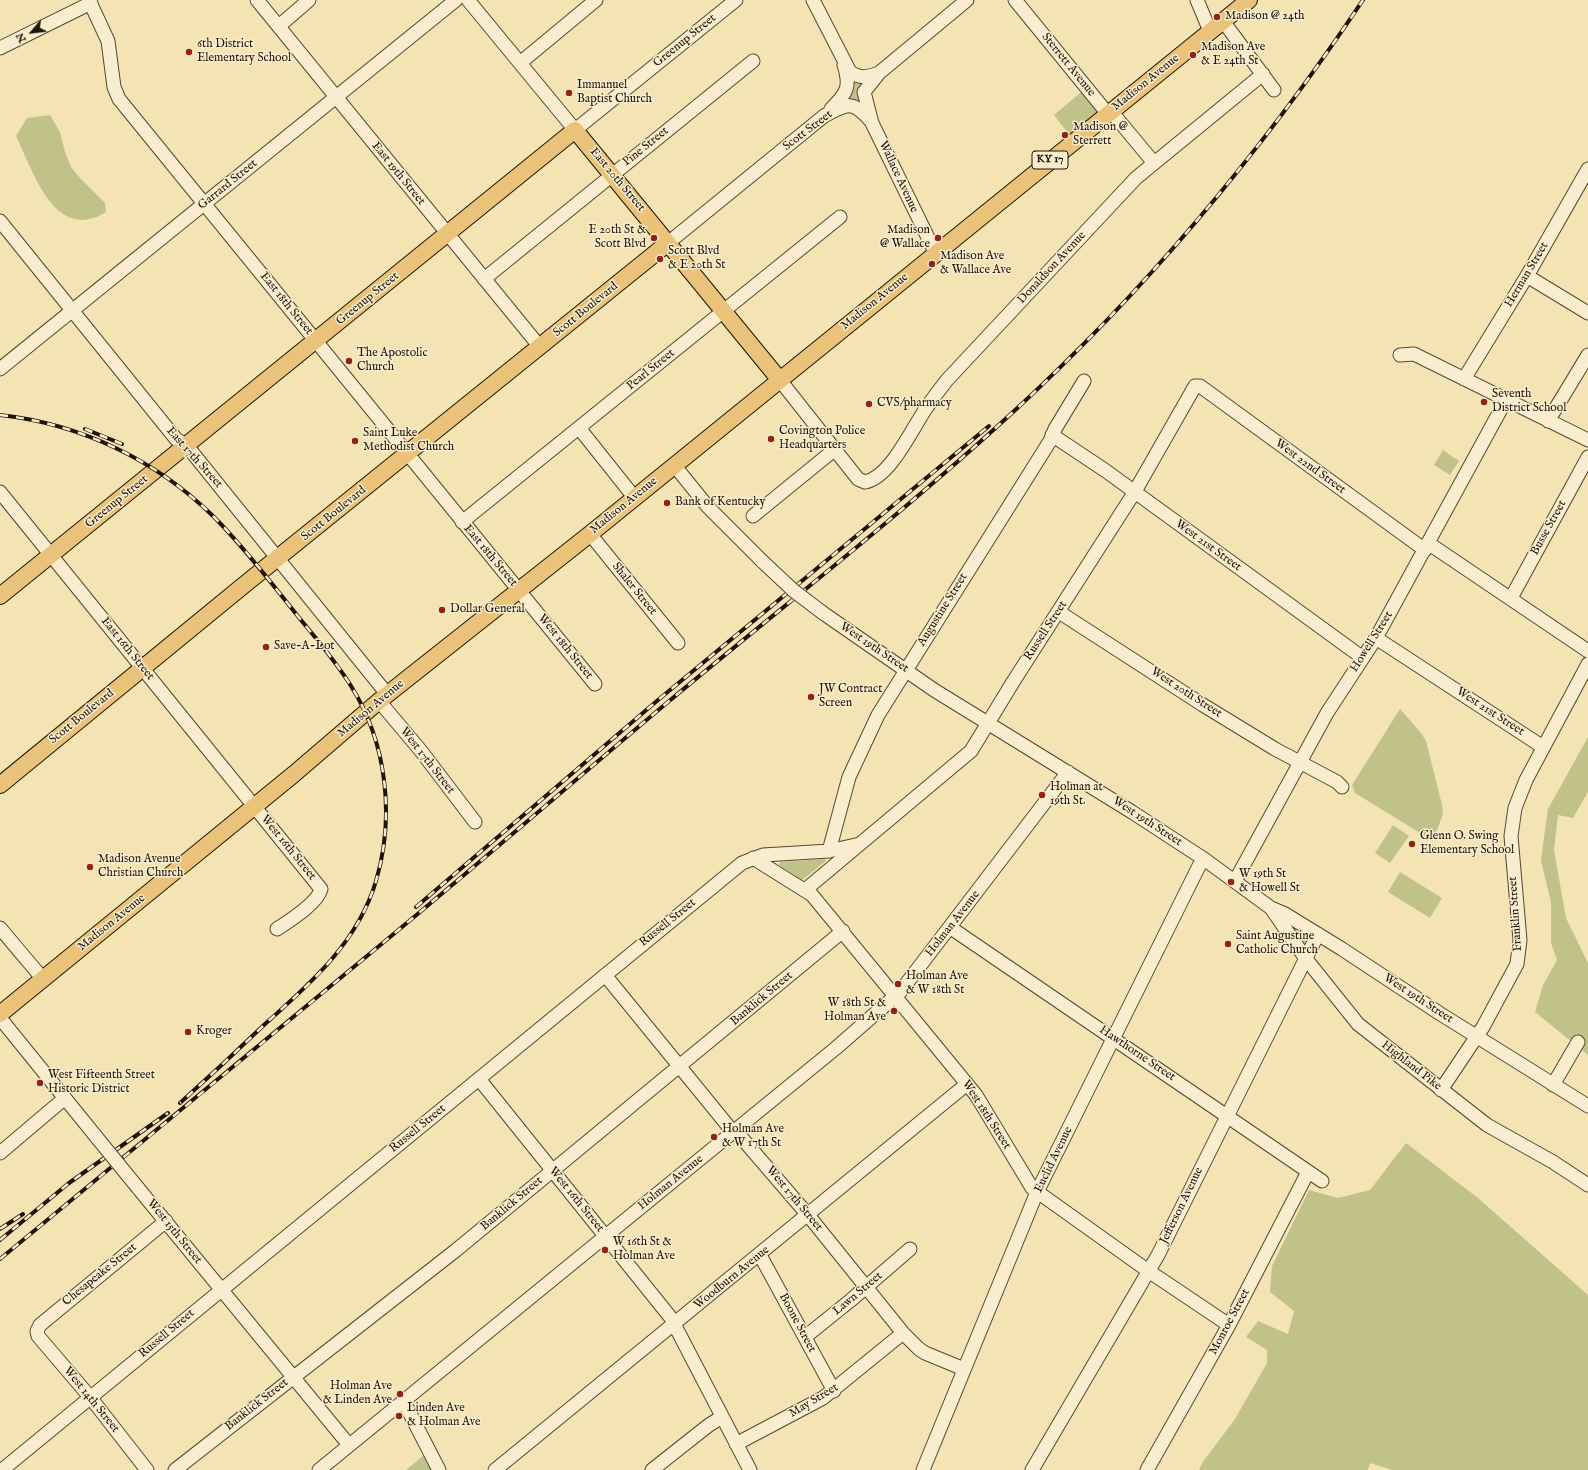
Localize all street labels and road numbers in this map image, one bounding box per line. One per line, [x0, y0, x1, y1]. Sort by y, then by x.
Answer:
street label: Greenup Street [651, 11, 719, 71]
street label: Sterrett Avenue [1038, 30, 1098, 100]
street label: Madison Avenue [1109, 51, 1183, 115]
street label: Scott Street [780, 108, 836, 154]
street label: Pine Street [620, 124, 672, 170]
street label: Wallace Avenue [875, 139, 921, 215]
street label: East 19th Street [368, 140, 428, 208]
street label: East 20th Street [586, 145, 648, 215]
road number: KY 17 [1032, 151, 1068, 169]
street label: Garrard Street [196, 157, 260, 213]
street label: Donaldson Avenue [1015, 229, 1089, 307]
street label: Herman Street [1502, 240, 1552, 310]
street label: Greenup Street [334, 269, 402, 329]
street label: East 18th Street [256, 270, 316, 338]
street label: Madison Avenue [838, 270, 912, 334]
street label: Scott Boulevard [551, 279, 621, 341]
street label: Pearl Street [624, 346, 678, 394]
street label: East 17th Street [163, 424, 225, 492]
street label: West 22nd Street [1272, 437, 1348, 497]
street label: Greenup Street [83, 472, 151, 532]
street label: Madison Avenue [587, 474, 661, 538]
street label: Scott Boulevard [299, 483, 369, 545]
street label: Busse Street [1528, 498, 1570, 558]
street label: West 21st Street [1172, 517, 1244, 575]
street label: East 18th Street [460, 522, 520, 590]
street label: Shaler Street [608, 560, 660, 618]
street label: Augustine Street [915, 571, 971, 649]
street label: Russell Street [1021, 598, 1071, 664]
street label: Howell Street [1348, 609, 1396, 675]
street label: West 18th Street [534, 612, 596, 682]
street label: East 16th Street [97, 615, 157, 683]
street label: West 19th Street [837, 620, 911, 676]
street label: West 20th Street [1148, 665, 1224, 721]
street label: Madison Avenue [335, 677, 407, 741]
street label: West 21st Street [1453, 685, 1527, 739]
street label: Scott Boulevard [47, 686, 117, 748]
street label: West 17th Street [397, 725, 457, 797]
street label: West 19th Street [1110, 794, 1184, 850]
street label: West 16th Street [257, 812, 319, 884]
street label: Franklin Street [1506, 876, 1526, 952]
street label: Holman Avenue [923, 888, 983, 960]
street label: Madison Avenue [75, 891, 149, 955]
street label: Russell Street [637, 896, 699, 950]
street label: Banklick Street [728, 969, 796, 1029]
street label: West 19th Street [1381, 971, 1455, 1027]
street label: Hawthorne Street [1096, 1023, 1178, 1085]
street label: Highland Pike [1378, 1038, 1444, 1094]
street label: West 18th Street [958, 1078, 1014, 1152]
street label: Russell Street [387, 1102, 449, 1156]
street label: Euclid Avenue [1032, 1125, 1076, 1195]
street label: Holman Avenue [635, 1152, 707, 1214]
street label: West 16th Street [545, 1164, 607, 1236]
street label: West 17th Street [763, 1164, 825, 1234]
street label: Jefferson Avenue [1157, 1165, 1207, 1247]
street label: Banklick Street [478, 1174, 546, 1234]
street label: West 15th Street [144, 1197, 204, 1267]
street label: Chesapeake Street [60, 1241, 140, 1309]
street label: Woodburn Avenue [691, 1243, 773, 1313]
street label: Lawn Street [830, 1269, 886, 1319]
street label: Monroe Street [1207, 1286, 1253, 1358]
street label: Boone Street [775, 1291, 819, 1355]
street label: Russell Street [136, 1307, 198, 1361]
street label: West 14th Street [60, 1364, 122, 1436]
street label: Banklick Street [222, 1376, 292, 1434]
street label: May Street [787, 1381, 841, 1421]

